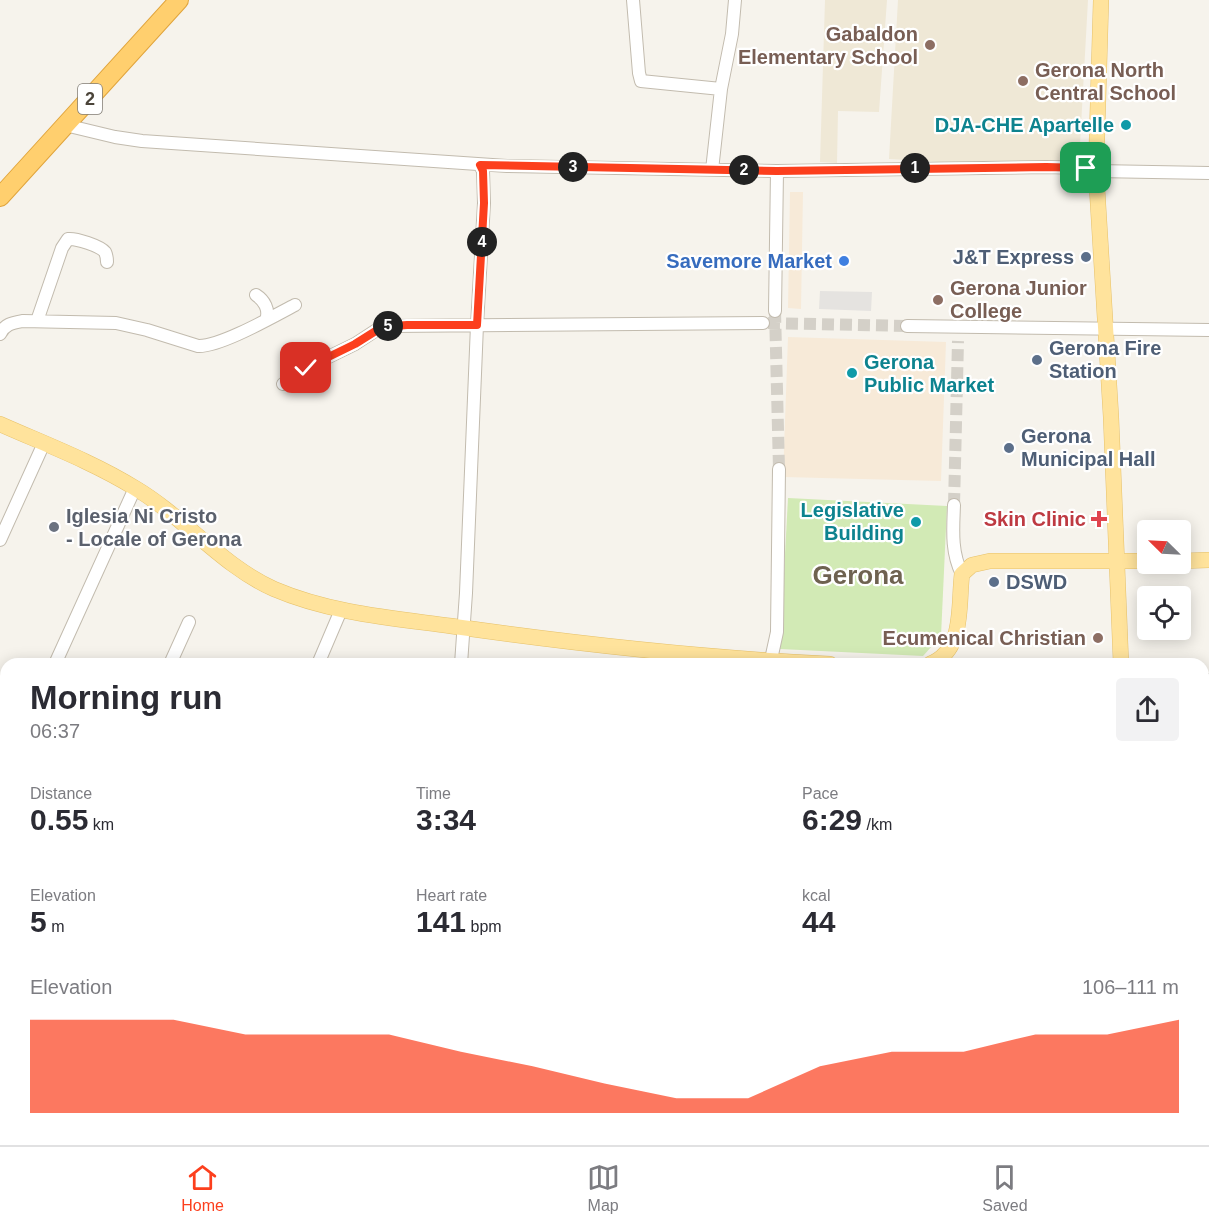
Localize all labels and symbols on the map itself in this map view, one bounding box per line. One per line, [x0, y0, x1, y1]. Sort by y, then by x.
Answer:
place label: Gabaldon Elementary School [738, 23, 918, 68]
marker: Gabaldon Elementary School [923, 38, 937, 52]
place label: Gerona North Central School [1035, 59, 1176, 104]
marker: Gerona North Central School [1016, 74, 1030, 88]
road number: 2 [78, 84, 102, 114]
place label: DJA-CHE Apartelle [935, 114, 1114, 136]
marker: DJA-CHE Apartelle [1119, 118, 1133, 132]
pin [1060, 142, 1111, 193]
pin: 3 [558, 152, 588, 182]
pin: 1 [900, 153, 930, 183]
pin: 2 [729, 155, 759, 185]
pin: 4 [467, 227, 497, 257]
place label: J&T Express [953, 246, 1074, 268]
place label: Savemore Market [666, 250, 832, 272]
marker: J&T Express [1079, 250, 1093, 264]
marker: Savemore Market [837, 254, 851, 268]
place label: Gerona Junior College [950, 277, 1087, 322]
marker: Gerona Junior College [931, 293, 945, 307]
pin: 5 [373, 311, 403, 341]
place label: Gerona Fire Station [1049, 337, 1161, 382]
pin [280, 342, 331, 393]
place label: Gerona Public Market [864, 351, 994, 396]
marker: Gerona Fire Station [1030, 353, 1044, 367]
marker: Gerona Public Market [845, 366, 859, 380]
place label: Gerona Municipal Hall [1021, 425, 1155, 470]
marker: Gerona Municipal Hall [1002, 441, 1016, 455]
place label: Legislative Building [801, 499, 904, 544]
place label: Iglesia Ni Cristo - Locale of Gerona [66, 505, 242, 550]
place label: Skin Clinic [984, 508, 1086, 530]
marker: Skin Clinic [1090, 510, 1108, 528]
marker: Legislative Building [909, 515, 923, 529]
marker: Iglesia Ni Cristo - Locale of Gerona [47, 520, 61, 534]
north arrow [1137, 520, 1191, 574]
district label: Gerona [812, 560, 904, 590]
place label: DSWD [1006, 571, 1067, 593]
marker: DSWD [987, 575, 1001, 589]
place label: Ecumenical Christian [883, 627, 1086, 649]
marker: Ecumenical Christian [1091, 631, 1105, 645]

